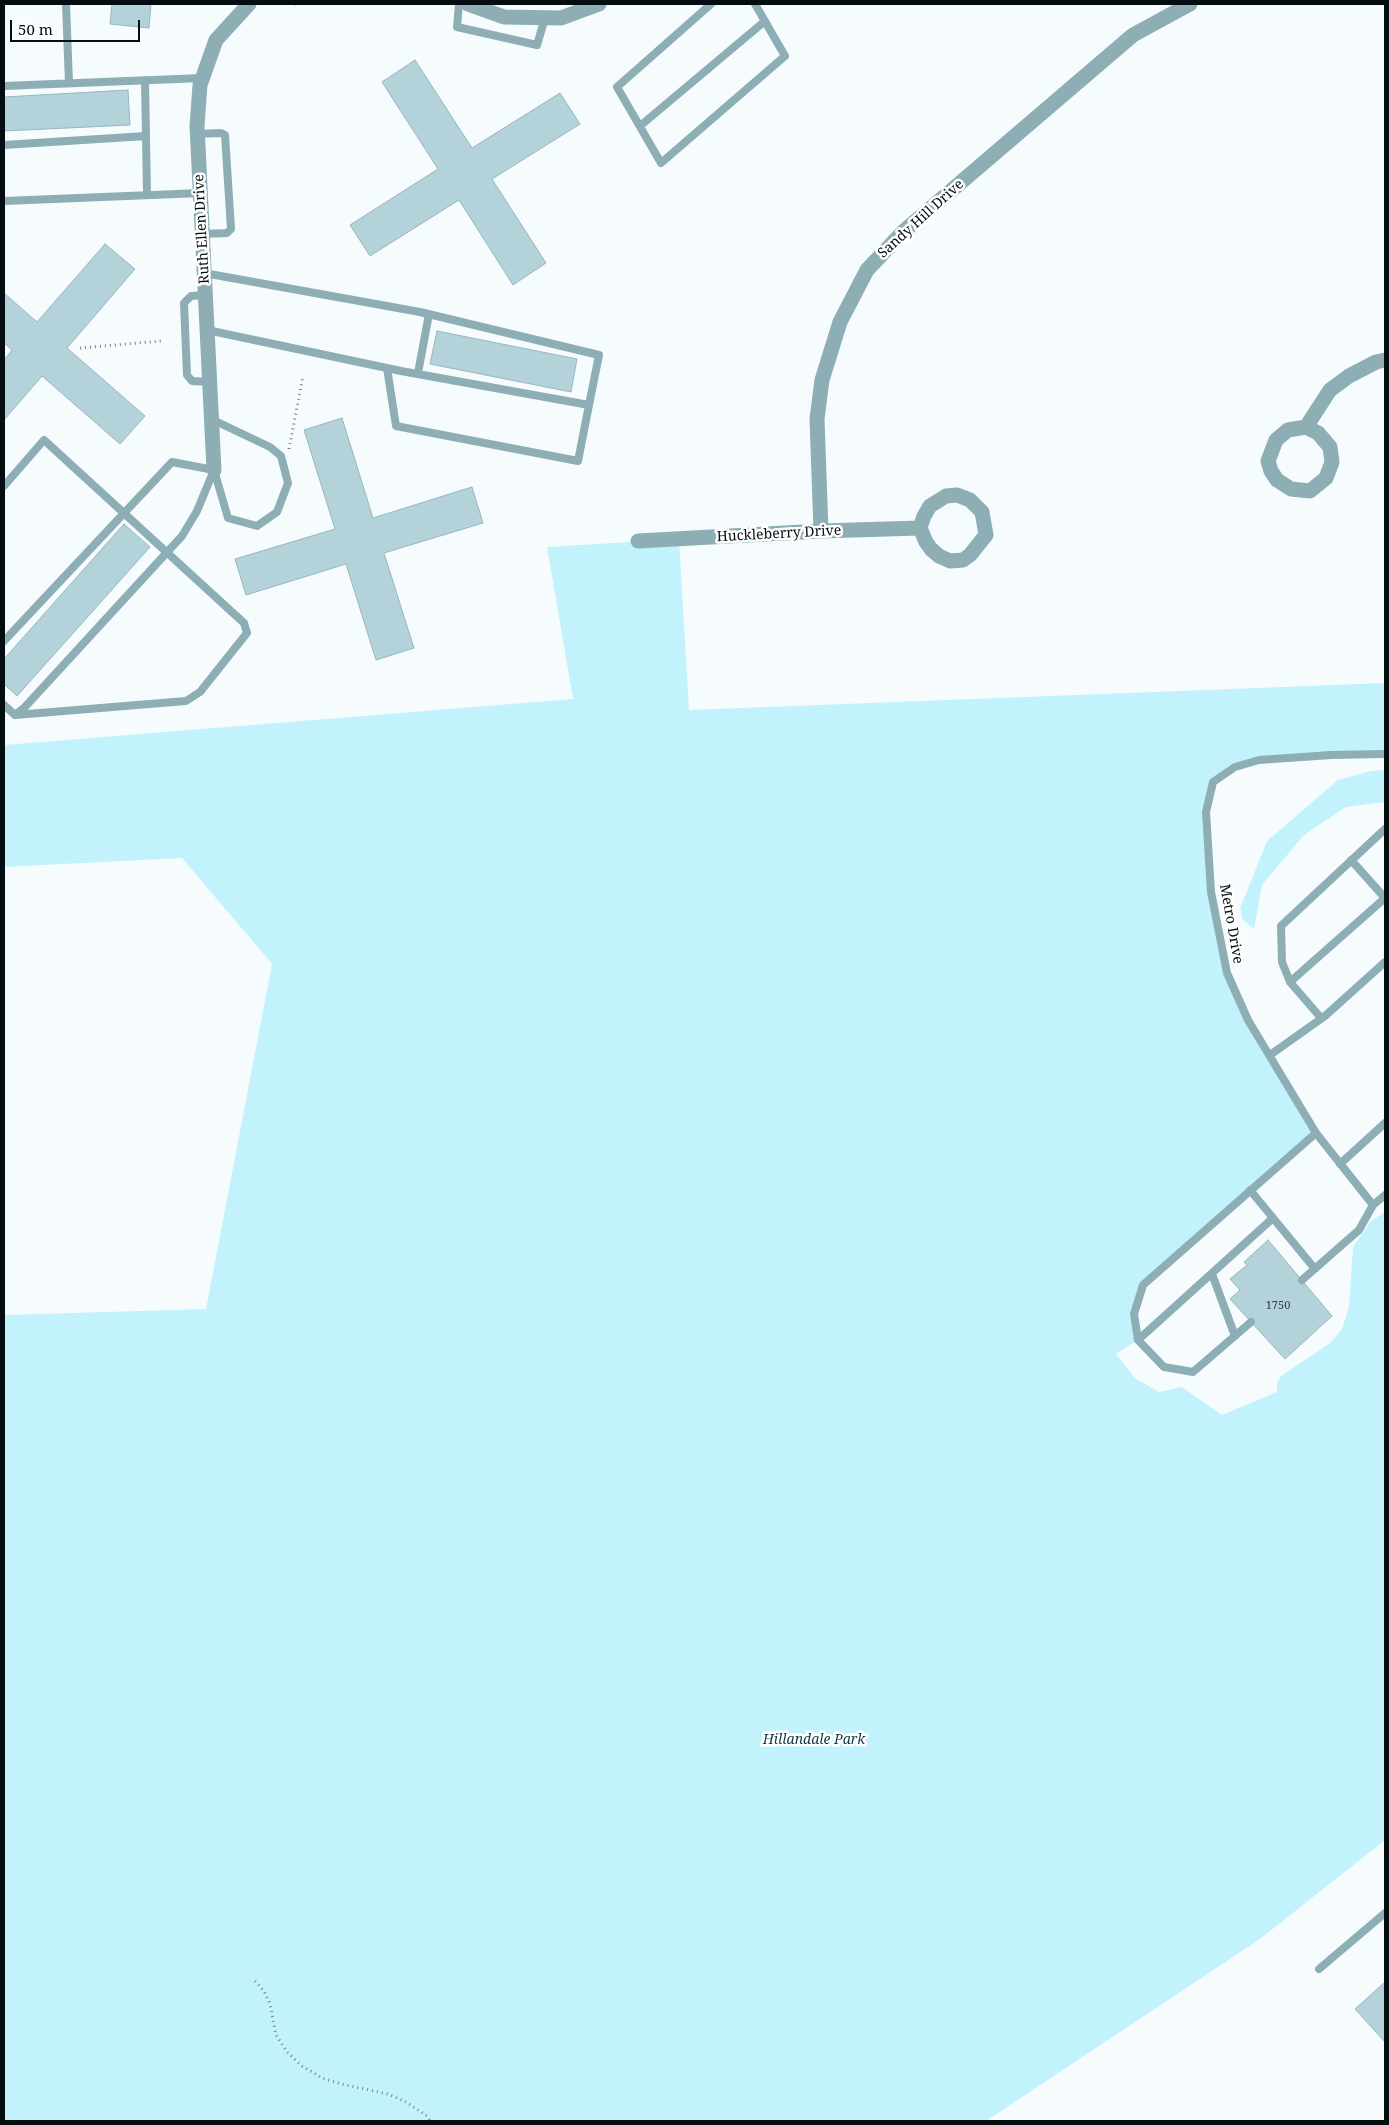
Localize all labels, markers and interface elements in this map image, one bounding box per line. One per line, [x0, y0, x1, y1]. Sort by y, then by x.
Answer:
scale bar [12, 10, 142, 42]
text: 50 m [18, 19, 53, 39]
street label: Ruth Ellen Drive [191, 174, 213, 284]
street label: Sandy Hill Drive [875, 176, 967, 262]
street label: Huckleberry Drive [716, 522, 842, 546]
street label: Metro Drive [1216, 883, 1246, 965]
house number: 1750 [1266, 1299, 1290, 1313]
park label: Hillandale Park [763, 1732, 865, 1748]

